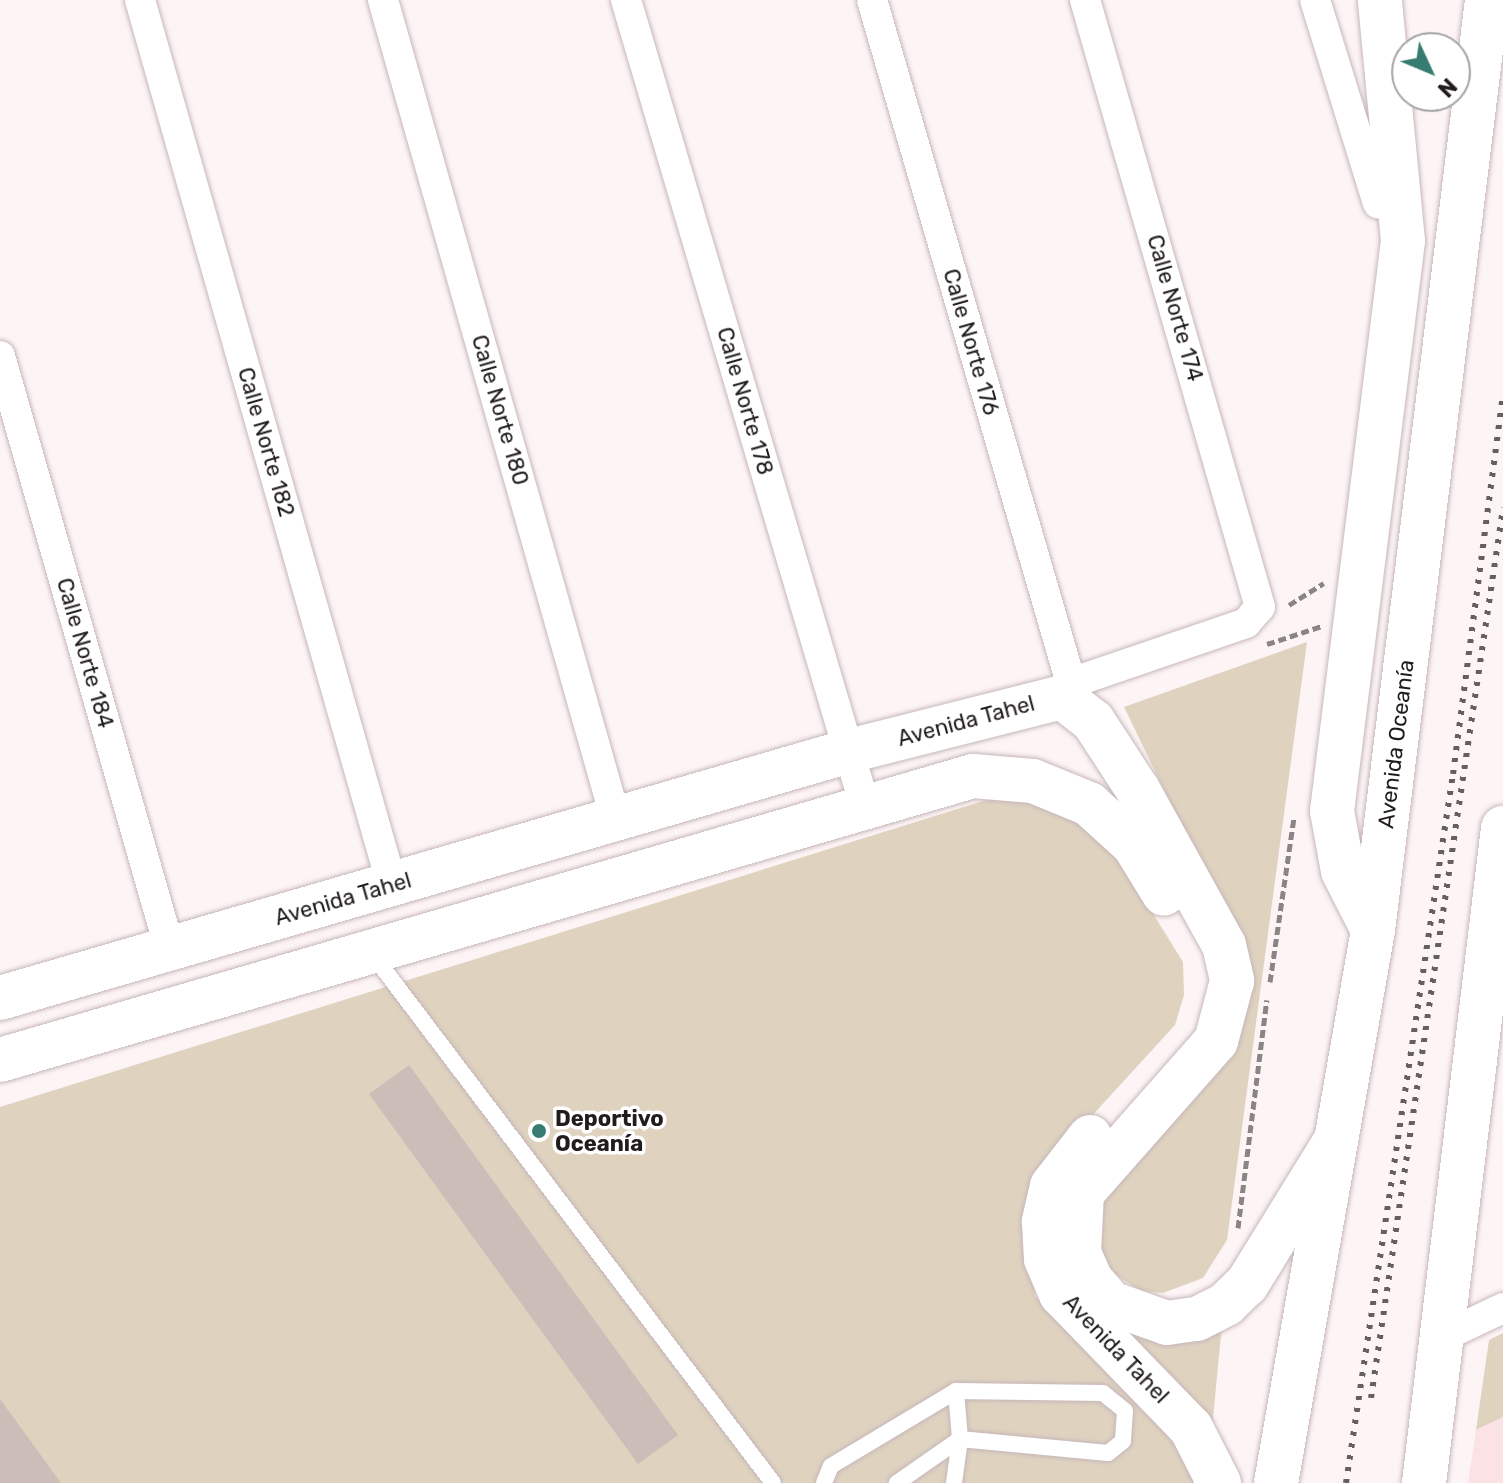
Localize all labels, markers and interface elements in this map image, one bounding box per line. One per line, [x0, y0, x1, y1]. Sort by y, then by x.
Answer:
north arrow [1391, 32, 1471, 112]
text: N [1432, 73, 1462, 103]
street label: Calle Norte 174 [1141, 232, 1209, 384]
street label: Calle Norte 176 [937, 266, 1005, 418]
street label: Calle Norte 178 [711, 324, 779, 478]
street label: Calle Norte 180 [466, 332, 534, 488]
street label: Calle Norte 182 [232, 364, 300, 520]
street label: Calle Norte 184 [51, 575, 119, 731]
street label: Avenida Oceanía [1373, 658, 1419, 830]
street label: Avenida Tahel [894, 690, 1038, 752]
street label: Avenida Tahel [271, 867, 415, 931]
place label: Deportivo Oceanía [555, 1105, 664, 1156]
marker: Deportivo Oceanía [530, 1122, 548, 1140]
street label: Avenida Tahel [1057, 1289, 1175, 1409]

